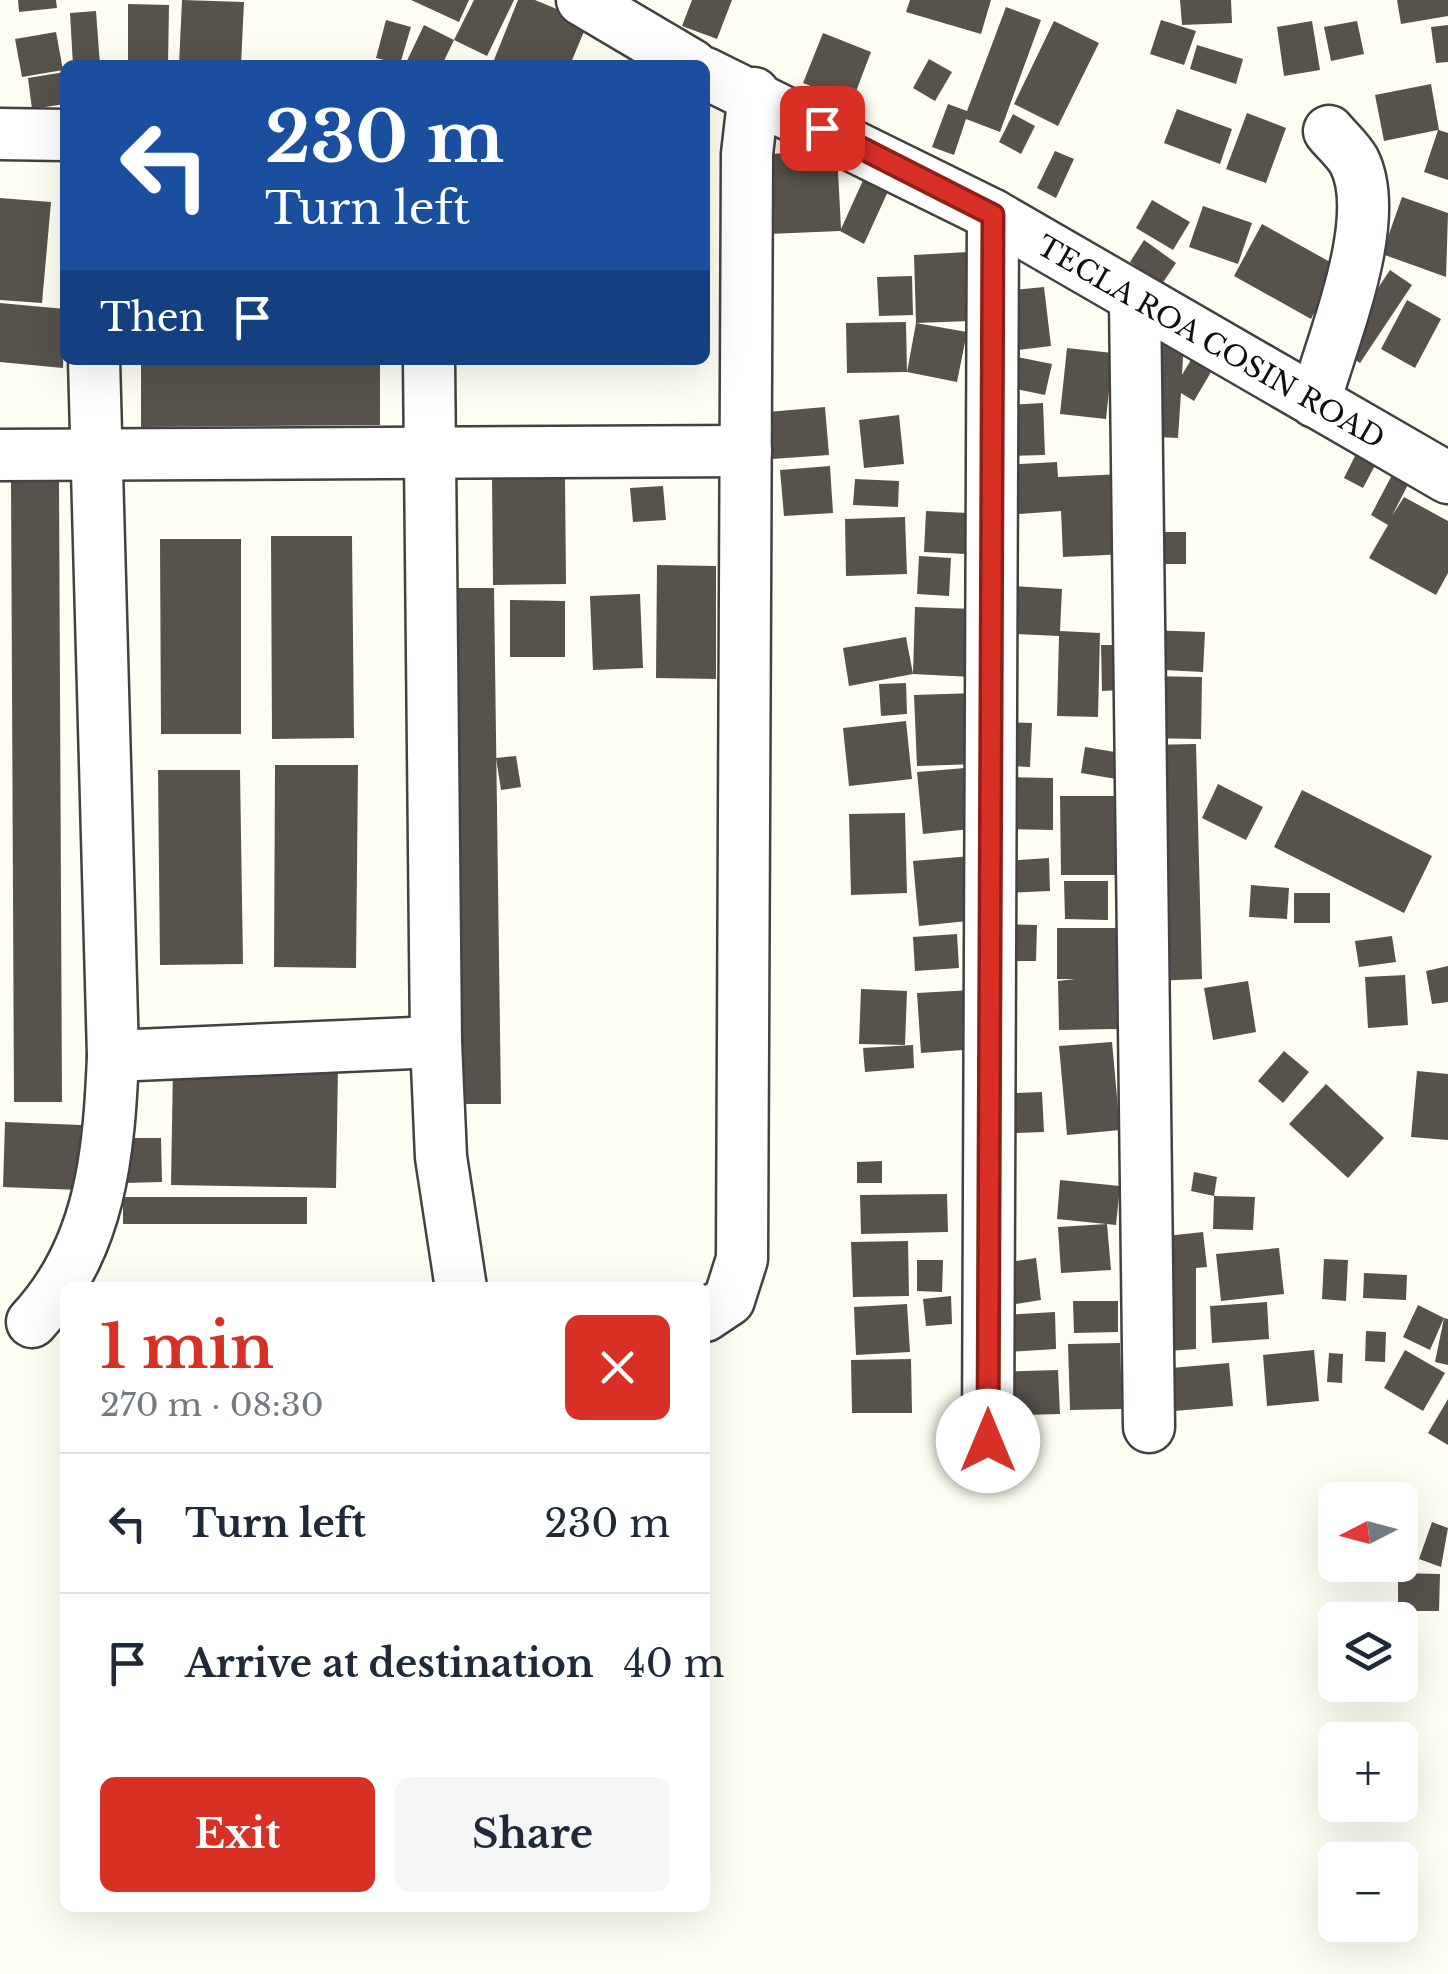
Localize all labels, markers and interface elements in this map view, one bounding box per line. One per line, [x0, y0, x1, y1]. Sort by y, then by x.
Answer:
pin [780, 86, 865, 171]
text: 230 m [265, 94, 504, 181]
icon: left [100, 100, 230, 230]
icon: arrive [795, 101, 850, 156]
text: Turn left [265, 180, 470, 236]
street label: TECLA ROA COSIN ROAD [1031, 228, 1391, 456]
icon: arrive [225, 290, 280, 345]
text: Then [100, 294, 205, 341]
text: 1 min [100, 1310, 274, 1384]
button: close [565, 1315, 670, 1420]
text: 270 m · 08:30 [100, 1385, 324, 1425]
position arrow [936, 1389, 1040, 1493]
north arrow [1318, 1482, 1418, 1582]
map controls [1318, 1482, 1418, 1942]
icon: left [100, 1496, 155, 1551]
text: Turn left [185, 1500, 366, 1547]
text: 230 m [544, 1500, 670, 1547]
button: layers [1318, 1602, 1418, 1702]
icon: arrive [100, 1636, 155, 1691]
text: Arrive at destination [185, 1640, 594, 1687]
text: 40 m [624, 1640, 725, 1687]
button: + [1318, 1722, 1418, 1822]
button: Exit [100, 1777, 375, 1892]
button: Share [395, 1777, 670, 1892]
button: − [1318, 1842, 1418, 1942]

